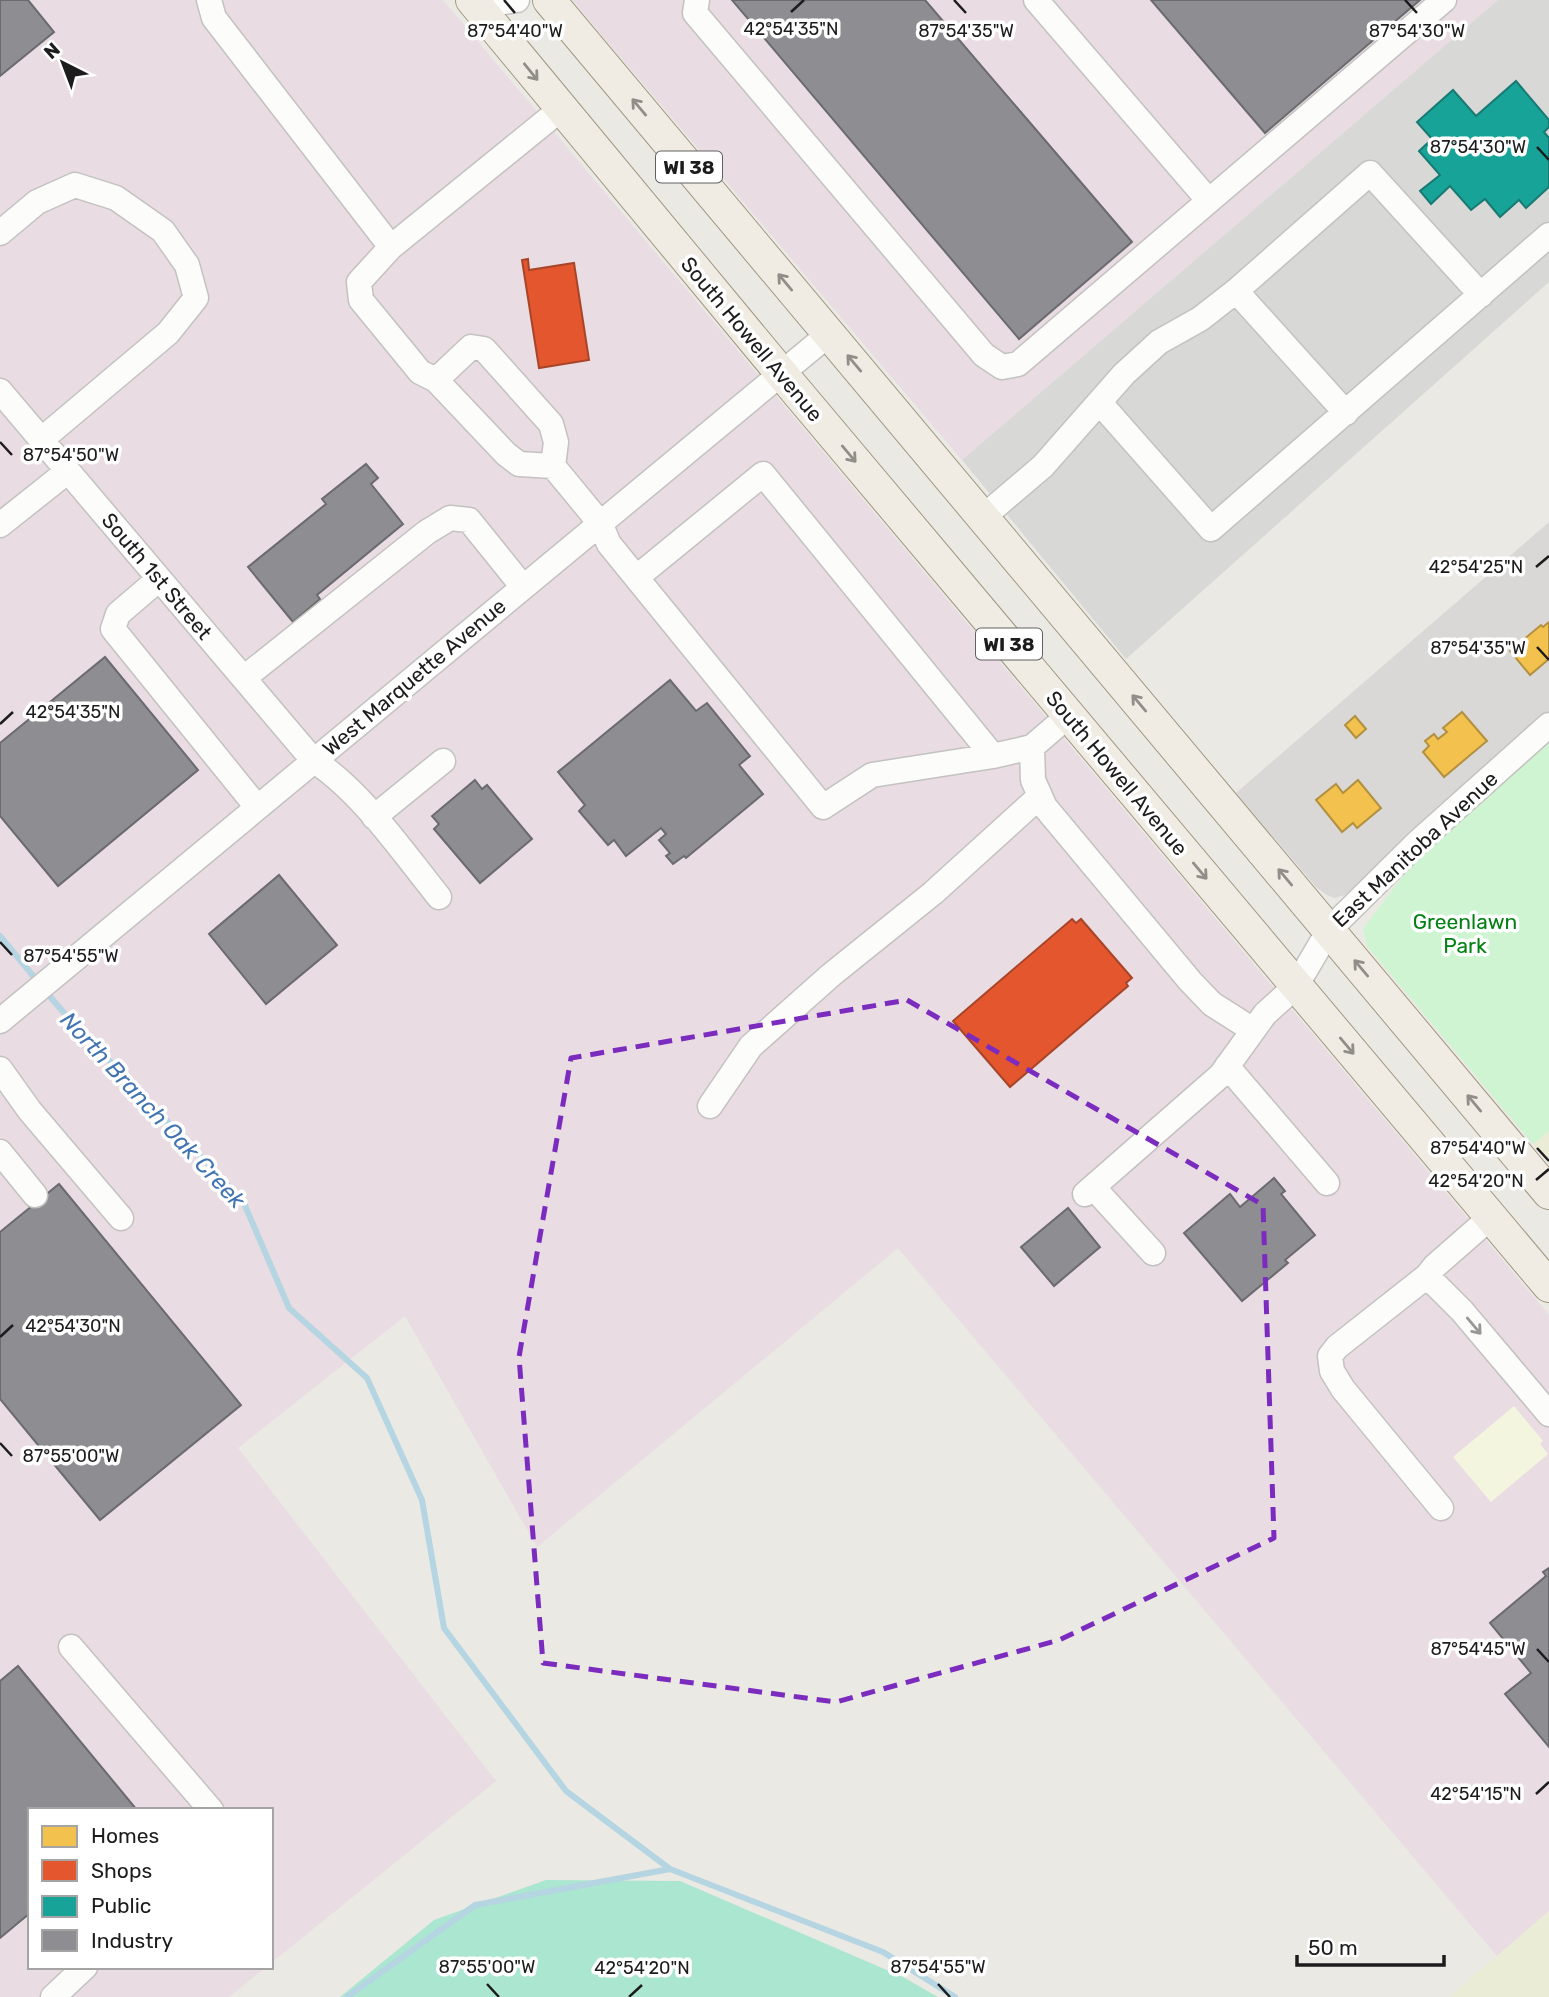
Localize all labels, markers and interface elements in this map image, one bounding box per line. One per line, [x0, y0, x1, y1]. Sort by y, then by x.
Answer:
text: 42°54'35"N [744, 18, 838, 40]
text: 87°54'40"W [467, 20, 563, 42]
text: 87°54'35"W [918, 20, 1014, 42]
text: 87°54'30"W [1369, 20, 1465, 42]
north arrow [28, 28, 98, 98]
text: N [39, 38, 65, 64]
one-way arrow [523, 62, 538, 80]
one-way arrow [631, 99, 647, 117]
text: 87°54'30"W [1430, 136, 1526, 158]
road number: WI 38 [656, 152, 722, 182]
street label: South Howell Avenue [676, 252, 828, 426]
one-way arrow [777, 273, 793, 291]
one-way arrow [846, 355, 862, 373]
text: 87°54'50"W [23, 444, 119, 466]
one-way arrow [841, 444, 856, 462]
street label: South 1st Street [97, 508, 217, 644]
text: 42°54'25"N [1429, 556, 1523, 578]
street label: West Marquette Avenue [317, 593, 511, 761]
road number: WI 38 [976, 628, 1042, 660]
text: 87°54'35"W [1430, 637, 1526, 659]
street label: South Howell Avenue [1041, 686, 1193, 860]
one-way arrow [1131, 694, 1147, 712]
text: 42°54'35"N [26, 701, 120, 723]
street label: East Manitoba Avenue [1327, 766, 1503, 932]
one-way arrow [1193, 862, 1208, 880]
one-way arrow [1277, 869, 1293, 887]
park label: Greenlawn Park [1413, 909, 1517, 958]
text: 87°54'55"W [23, 945, 119, 967]
one-way arrow [1353, 959, 1368, 977]
water label: North Branch Oak Creek [55, 1006, 252, 1215]
one-way arrow [1339, 1036, 1355, 1054]
one-way arrow [1466, 1095, 1482, 1113]
text: 87°54'40"W [1430, 1137, 1526, 1159]
text: 42°54'20"N [1428, 1170, 1524, 1192]
text: 42°54'30"N [25, 1315, 121, 1337]
one-way arrow [1466, 1316, 1482, 1334]
text: 87°55'00"W [23, 1445, 119, 1467]
text: 87°54'45"W [1430, 1638, 1526, 1660]
text: 42°54'15"N [1430, 1783, 1522, 1805]
legend [28, 1808, 273, 1969]
text: Homes [91, 1823, 159, 1848]
text: Shops [91, 1858, 152, 1883]
text: Public [91, 1893, 151, 1918]
scale bar [1297, 1924, 1444, 1968]
text: Industry [91, 1928, 173, 1953]
text: 50 m [1308, 1935, 1358, 1960]
text: 87°55'00"W [439, 1956, 535, 1978]
text: 87°54'55"W [890, 1956, 986, 1978]
text: 42°54'20"N [594, 1957, 690, 1979]

